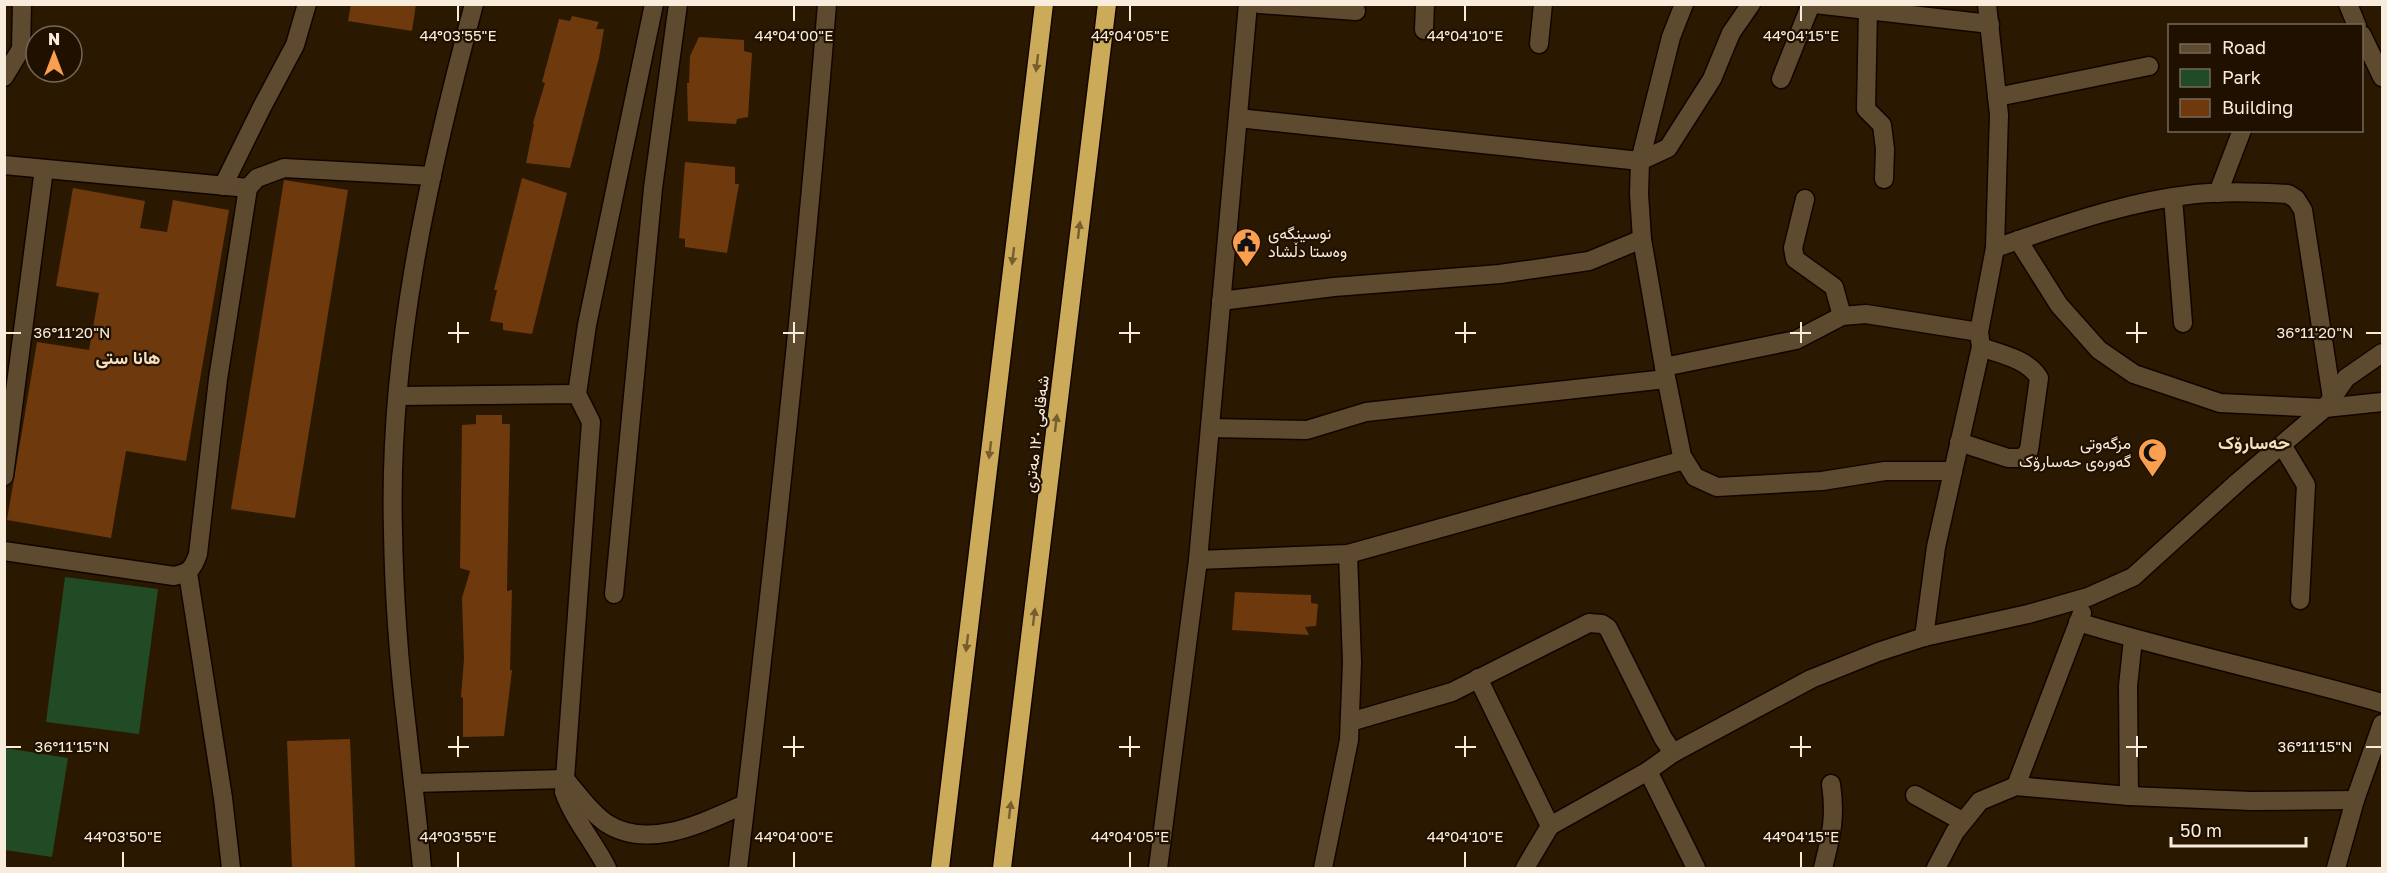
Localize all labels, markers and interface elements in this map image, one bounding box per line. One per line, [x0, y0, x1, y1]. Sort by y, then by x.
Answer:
north arrow [24, 24, 84, 84]
legend [2168, 24, 2363, 132]
text: 44°03'55"E [419, 26, 497, 44]
text: 44°04'00"E [755, 26, 833, 44]
text: 44°04'05"E [1091, 26, 1169, 44]
text: 44°04'10"E [1427, 26, 1503, 44]
text: 44°04'15"E [1763, 26, 1839, 44]
text: N [48, 29, 60, 49]
text: Road [2222, 36, 2266, 58]
one-way arrow [1032, 53, 1042, 72]
text: Park [2222, 66, 2261, 88]
text: Building [2222, 96, 2293, 118]
one-way arrow [1075, 220, 1084, 239]
place label: نوسینگەی وەستا دڵشاد [1268, 223, 1347, 262]
public building icon: نوسینگەی وەستا دڵشاد [1231, 226, 1263, 268]
one-way arrow [1008, 247, 1018, 266]
text: 36°11'20"N [34, 323, 110, 341]
text: 36°11'20"N [2277, 323, 2353, 341]
district label: هانا ستى [95, 346, 161, 369]
street label: شەقامی ١٢٠ مەتری [1019, 374, 1054, 494]
one-way arrow [1052, 414, 1061, 433]
district label: حەسارۆک [2218, 431, 2290, 454]
place label: مزگەوتی گەورەی حەسارۆک [2019, 433, 2131, 472]
mosque icon: مزگەوتی گەورەی حەسارۆک [2136, 436, 2168, 478]
one-way arrow [985, 440, 995, 459]
one-way arrow [1029, 607, 1039, 626]
one-way arrow [962, 634, 972, 653]
text: 36°11'15"N [35, 737, 109, 755]
text: 36°11'15"N [2278, 737, 2352, 755]
one-way arrow [1005, 801, 1014, 820]
scale bar [2171, 810, 2306, 848]
text: 50 m [2180, 819, 2222, 841]
text: 44°03'50"E [84, 827, 162, 845]
text: 44°03'55"E [419, 827, 497, 845]
text: 44°04'00"E [755, 827, 833, 845]
text: 44°04'05"E [1091, 827, 1169, 845]
text: 44°04'10"E [1427, 827, 1503, 845]
text: 44°04'15"E [1763, 827, 1839, 845]

